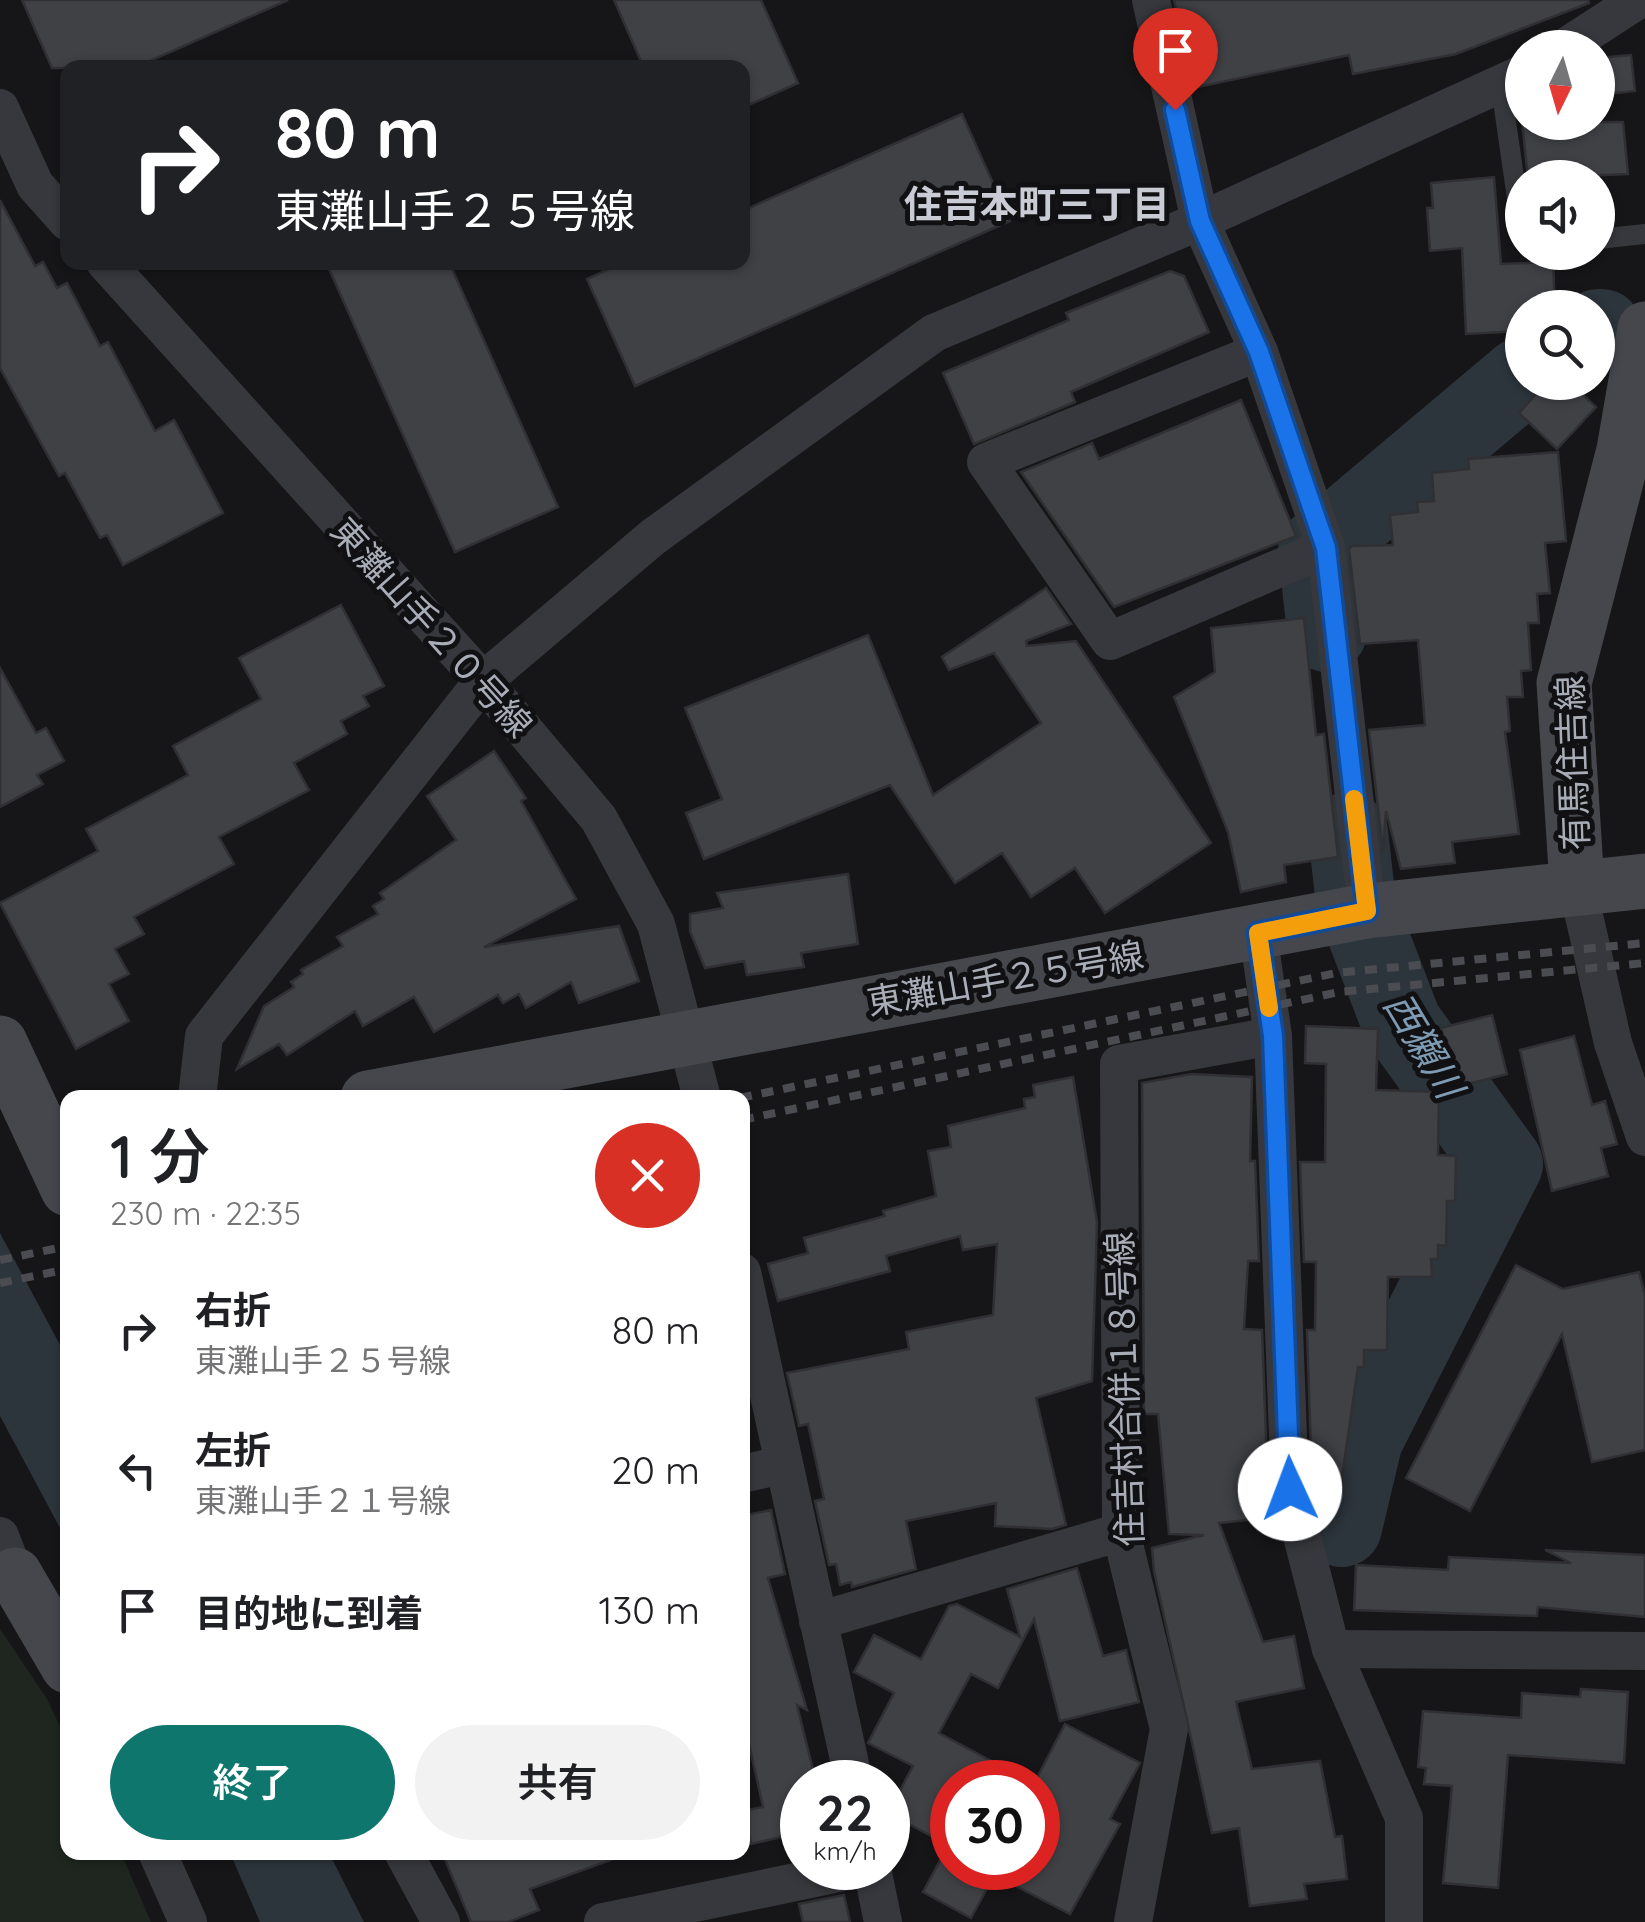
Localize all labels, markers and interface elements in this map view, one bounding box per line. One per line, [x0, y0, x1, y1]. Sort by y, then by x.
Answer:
pin [1133, 8, 1218, 111]
icon: arrive [1148, 23, 1203, 78]
north arrow [1505, 30, 1615, 140]
map controls [1505, 30, 1615, 400]
text: 80 m [275, 88, 440, 176]
icon: right [110, 100, 240, 230]
button: sound [1505, 160, 1615, 270]
district label: 住吉本町三丁目 [904, 180, 1170, 228]
text: 東灘山手２５号線 [275, 182, 635, 238]
button: search [1505, 290, 1615, 400]
street label: 東灘山手２０号線 [322, 508, 542, 746]
street label: 有馬住吉線 [1547, 675, 1597, 851]
street label: 東灘山手２５号線 [863, 932, 1147, 1024]
water label: 西獺川 [1374, 984, 1476, 1110]
text: 1 分 [110, 1118, 210, 1193]
button: close [595, 1123, 700, 1228]
text: 230 m · 22:35 [110, 1193, 301, 1233]
street label: 住吉村合併１８号線 [1097, 1231, 1151, 1547]
text: 右折 [195, 1286, 271, 1334]
icon: right [110, 1303, 165, 1358]
text: 80 m [612, 1306, 700, 1354]
text: 東灘山手２５号線 [195, 1340, 451, 1380]
text: 左折 [195, 1426, 271, 1474]
position arrow [1238, 1437, 1342, 1541]
icon: left [110, 1443, 165, 1498]
text: 20 m [611, 1446, 700, 1494]
text: 東灘山手２１号線 [195, 1480, 451, 1520]
icon: arrive [110, 1583, 165, 1638]
text: 130 m [598, 1586, 700, 1634]
text: 目的地に到着 [195, 1589, 423, 1637]
button: 終了 [110, 1725, 395, 1840]
button: 共有 [415, 1725, 700, 1840]
speed limit sign: 30 [930, 1760, 1060, 1890]
text: 22 [817, 1781, 873, 1844]
text: km/h [813, 1835, 877, 1866]

